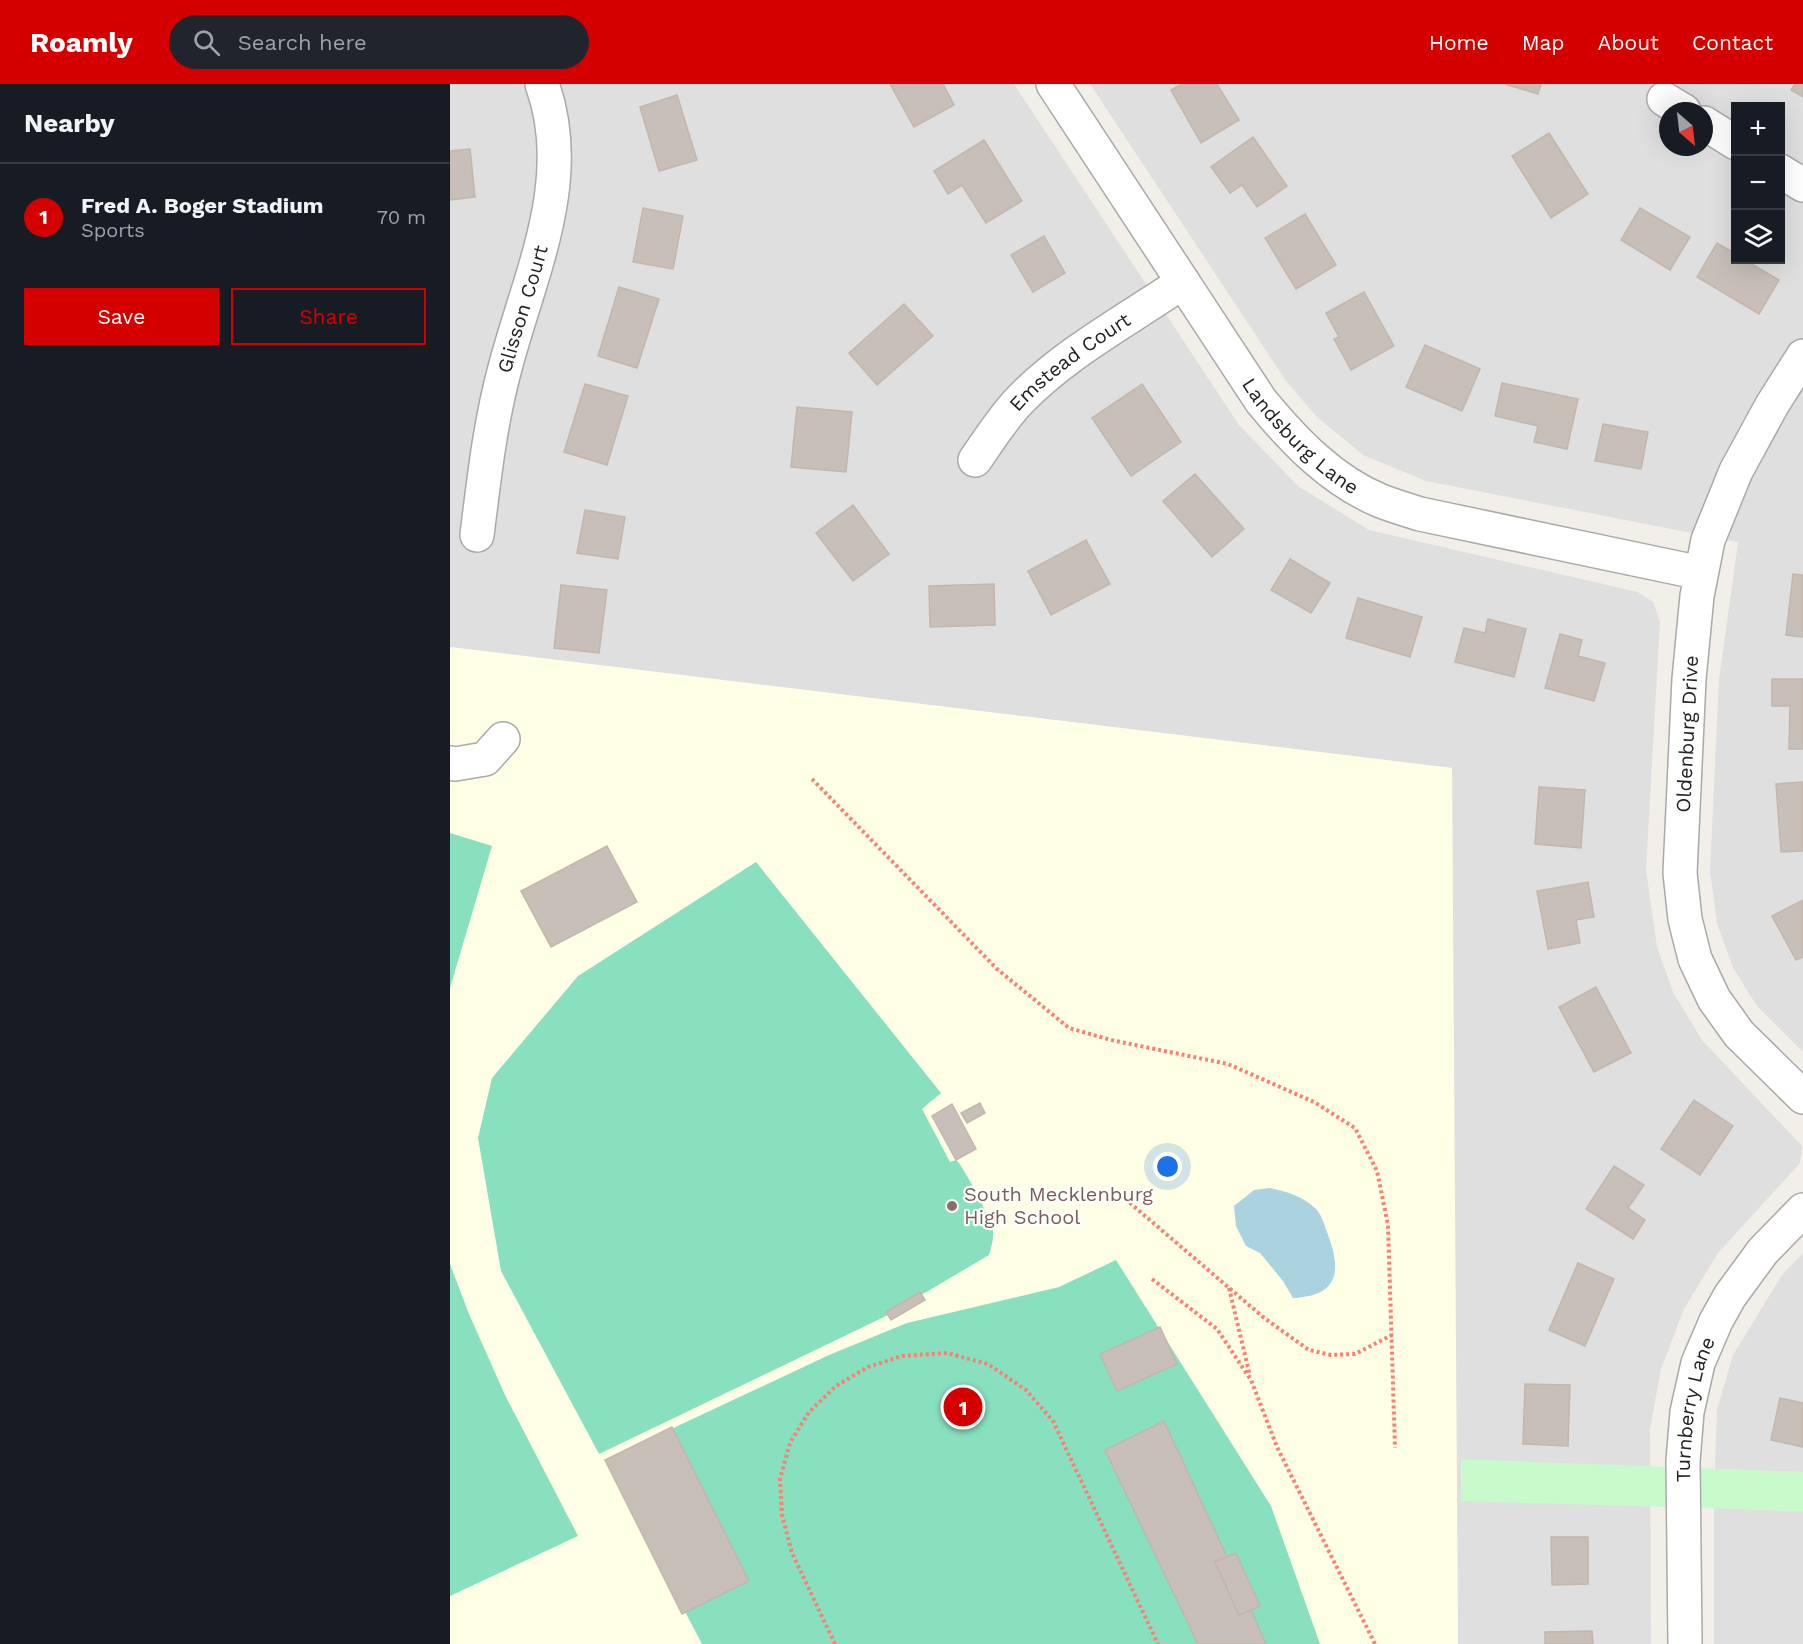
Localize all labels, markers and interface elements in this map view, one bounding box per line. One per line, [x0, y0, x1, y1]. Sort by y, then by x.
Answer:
search box [169, 15, 589, 69]
text: Roamly [30, 26, 133, 59]
icon: search [190, 26, 223, 59]
text: Search here [238, 30, 367, 55]
text: Home [1429, 30, 1489, 55]
text: Map [1522, 30, 1565, 55]
text: About [1598, 30, 1659, 55]
text: Contact [1692, 30, 1773, 55]
north arrow [1659, 102, 1713, 156]
map controls [1731, 102, 1785, 264]
button: + [1731, 102, 1785, 156]
text: Nearby [24, 108, 115, 138]
button: − [1731, 156, 1785, 210]
text: Fred A. Boger Stadium [81, 193, 324, 218]
text: 1 [39, 205, 48, 229]
text: 70 m [377, 205, 426, 229]
button: layers [1731, 210, 1785, 264]
text: Sports [81, 218, 145, 242]
street label: Glisson Court [492, 242, 553, 376]
button: Save [24, 288, 219, 345]
button: Share [231, 288, 426, 345]
street label: Emstead Court [1004, 307, 1135, 416]
street label: Landsburg Lane [1237, 373, 1363, 499]
street label: Oldenburg Drive [1671, 655, 1703, 813]
your location [1153, 1152, 1182, 1181]
place label: South Mecklenburg High School [964, 1182, 1153, 1229]
marker: South Mecklenburg High School [945, 1199, 959, 1213]
street label: Turnberry Lane [1671, 1333, 1720, 1482]
pin: 1 [944, 1384, 982, 1430]

